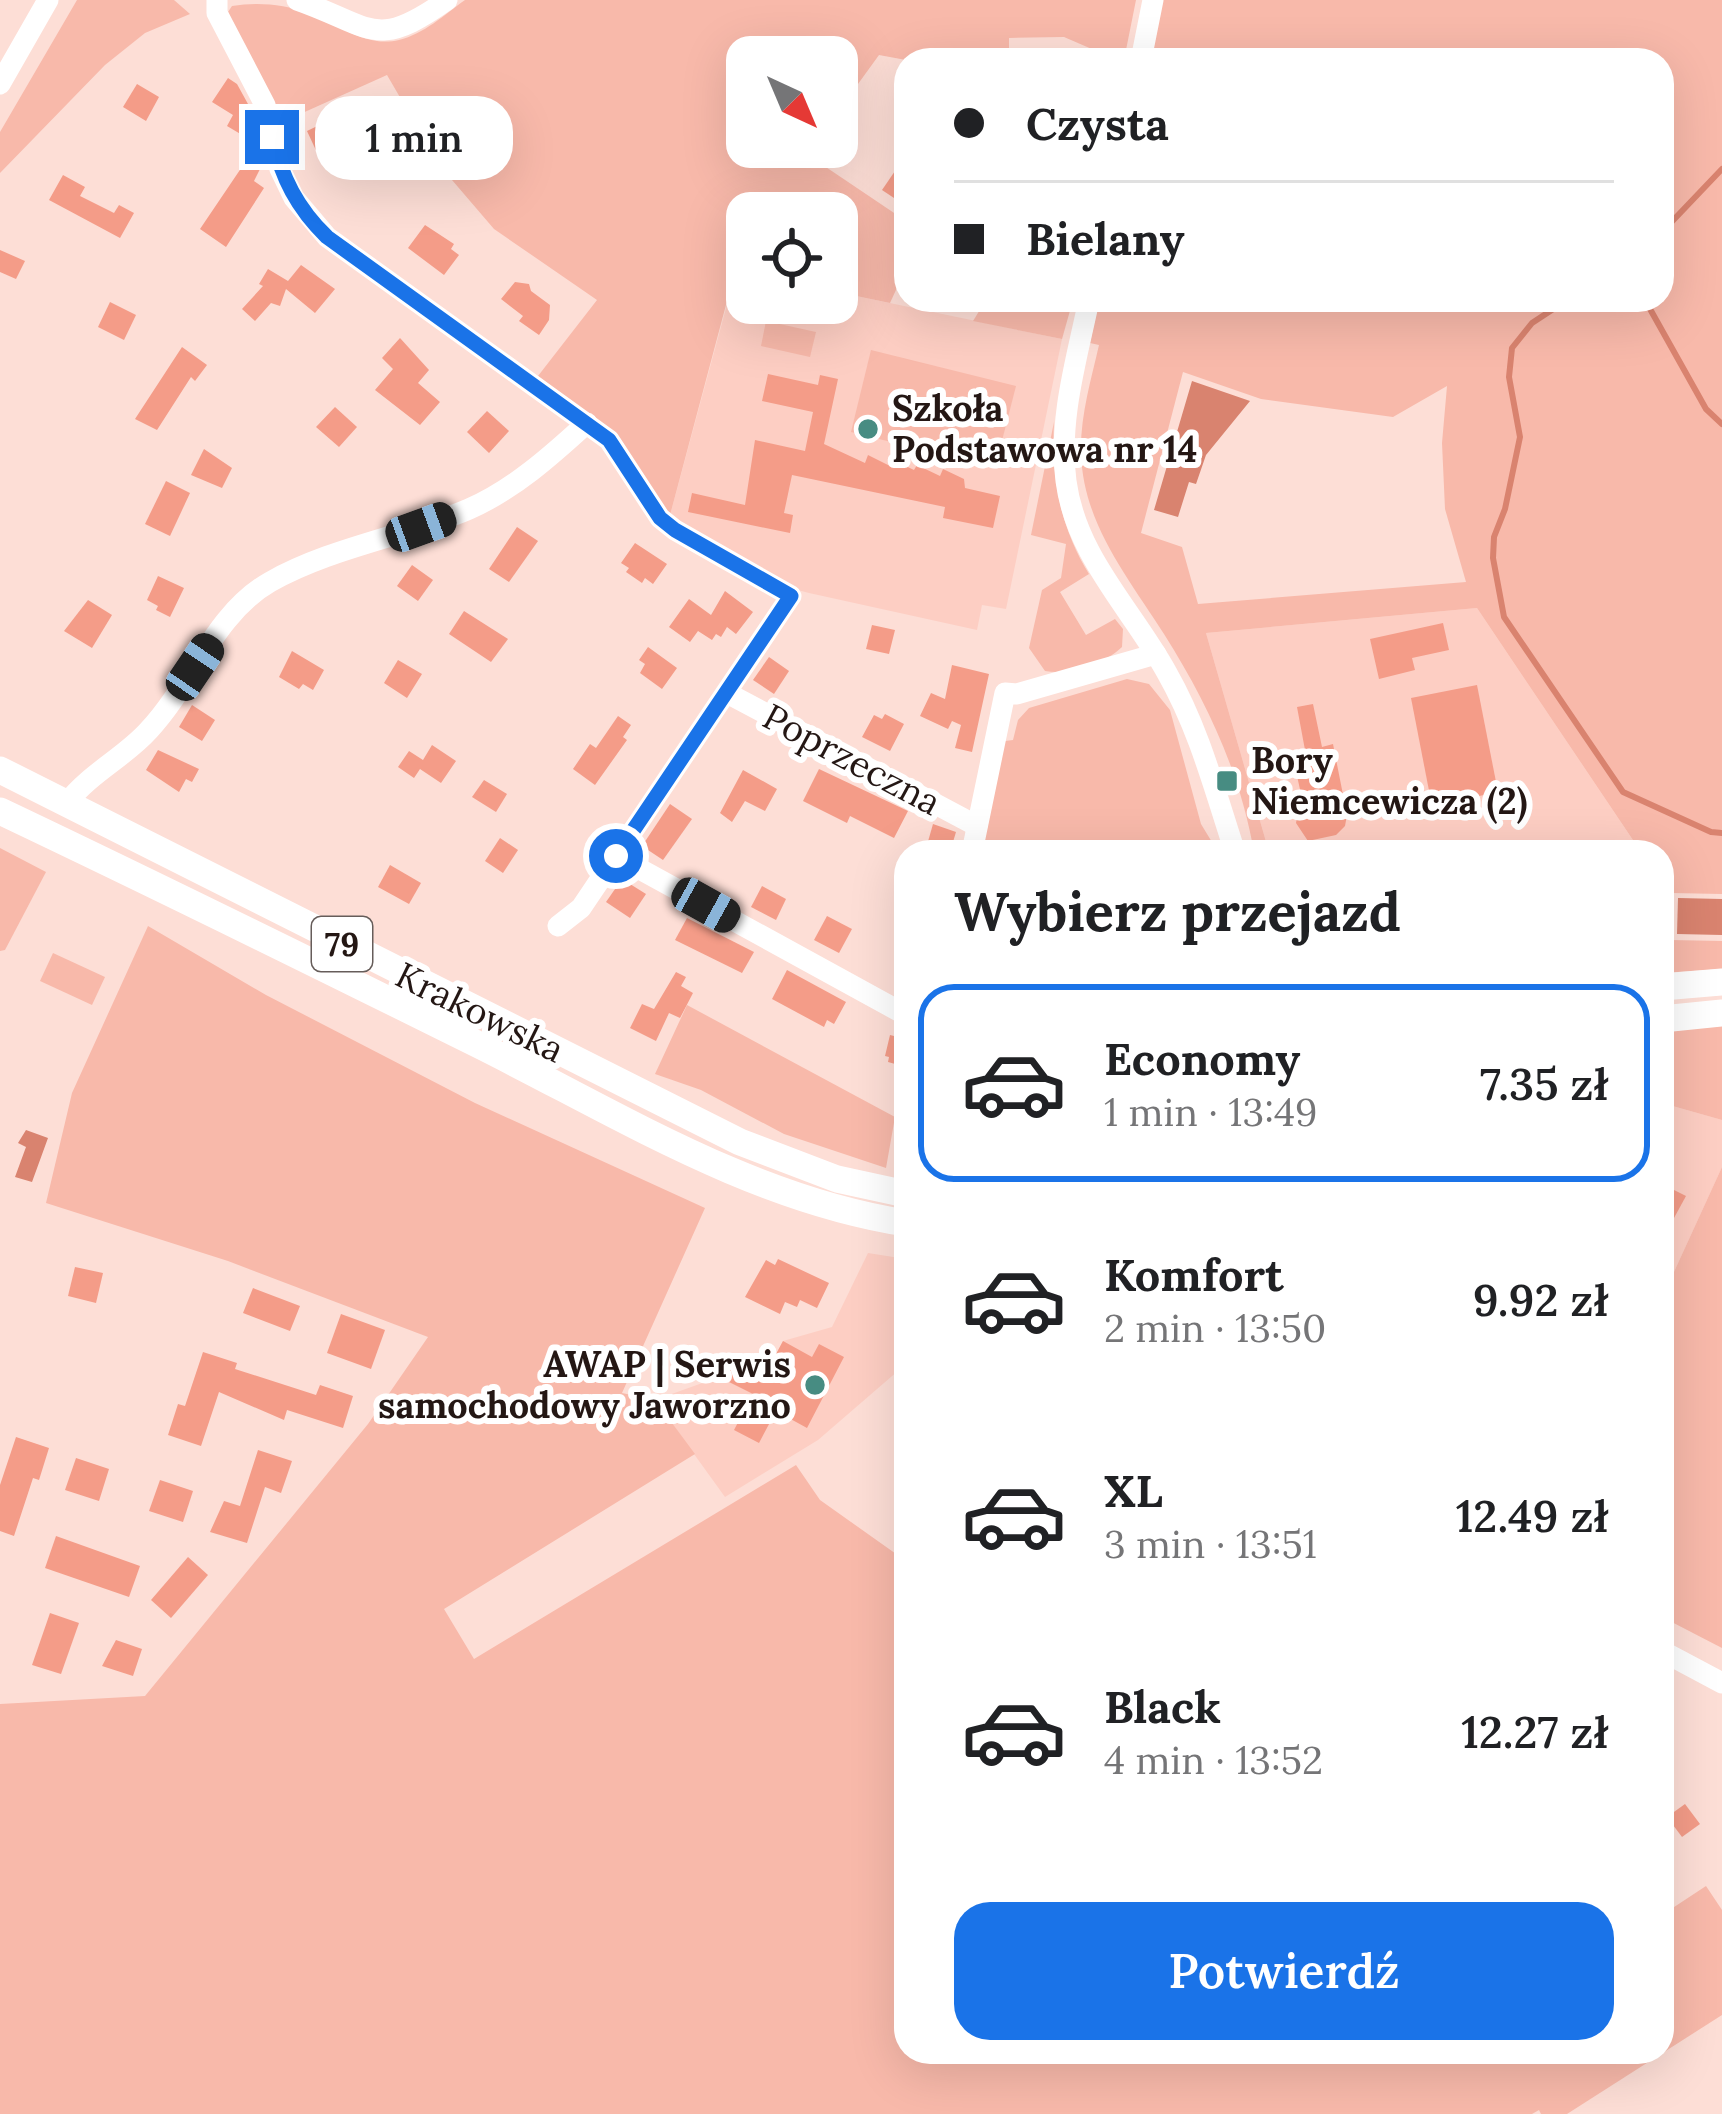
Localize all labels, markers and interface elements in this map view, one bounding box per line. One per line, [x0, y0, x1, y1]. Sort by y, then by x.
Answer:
north arrow [726, 36, 858, 168]
map controls [726, 36, 858, 324]
callout: 1 min [314, 95, 512, 179]
text: Czysta [1026, 95, 1169, 152]
route end [245, 110, 299, 164]
text: 1 min [365, 113, 463, 163]
button: locate [726, 192, 858, 324]
text: Bielany [1026, 210, 1185, 267]
place label: Szkoła Podstawowa nr 14 [892, 385, 1197, 472]
marker: Szkoła Podstawowa nr 14 [855, 416, 881, 442]
car [381, 498, 461, 556]
car [160, 627, 230, 707]
street label: Poprzeczna [755, 693, 949, 825]
place label: Bory Niemcewicza (2) [1251, 737, 1527, 824]
marker: Bory Niemcewicza (2) [1214, 768, 1240, 794]
route start [589, 829, 643, 883]
car [666, 872, 746, 938]
text: Wybierz przejazd [954, 877, 1401, 946]
road number: 79 [312, 917, 372, 971]
street label: Krakowska [388, 952, 572, 1072]
icon: car [960, 1029, 1068, 1137]
text: Economy [1104, 1030, 1300, 1087]
text: 7.35 zł [1480, 1055, 1608, 1112]
text: 1 min · 13:49 [1104, 1087, 1318, 1137]
icon: car [960, 1245, 1068, 1353]
text: Komfort [1104, 1246, 1284, 1303]
text: 9.92 zł [1473, 1271, 1608, 1328]
text: 2 min · 13:50 [1104, 1303, 1326, 1353]
place label: AWAP | Serwis samochodowy Jaworzno [378, 1341, 791, 1428]
marker: AWAP | Serwis samochodowy Jaworzno [802, 1372, 828, 1398]
icon: car [960, 1461, 1068, 1569]
text: XL [1104, 1462, 1163, 1519]
text: 12.49 zł [1456, 1487, 1608, 1544]
text: 3 min · 13:51 [1104, 1519, 1317, 1569]
icon: car [960, 1677, 1068, 1785]
text: Black [1104, 1678, 1221, 1735]
text: 12.27 zł [1461, 1703, 1608, 1760]
text: 4 min · 13:52 [1104, 1735, 1323, 1785]
button: Potwierdź [954, 1902, 1614, 2040]

